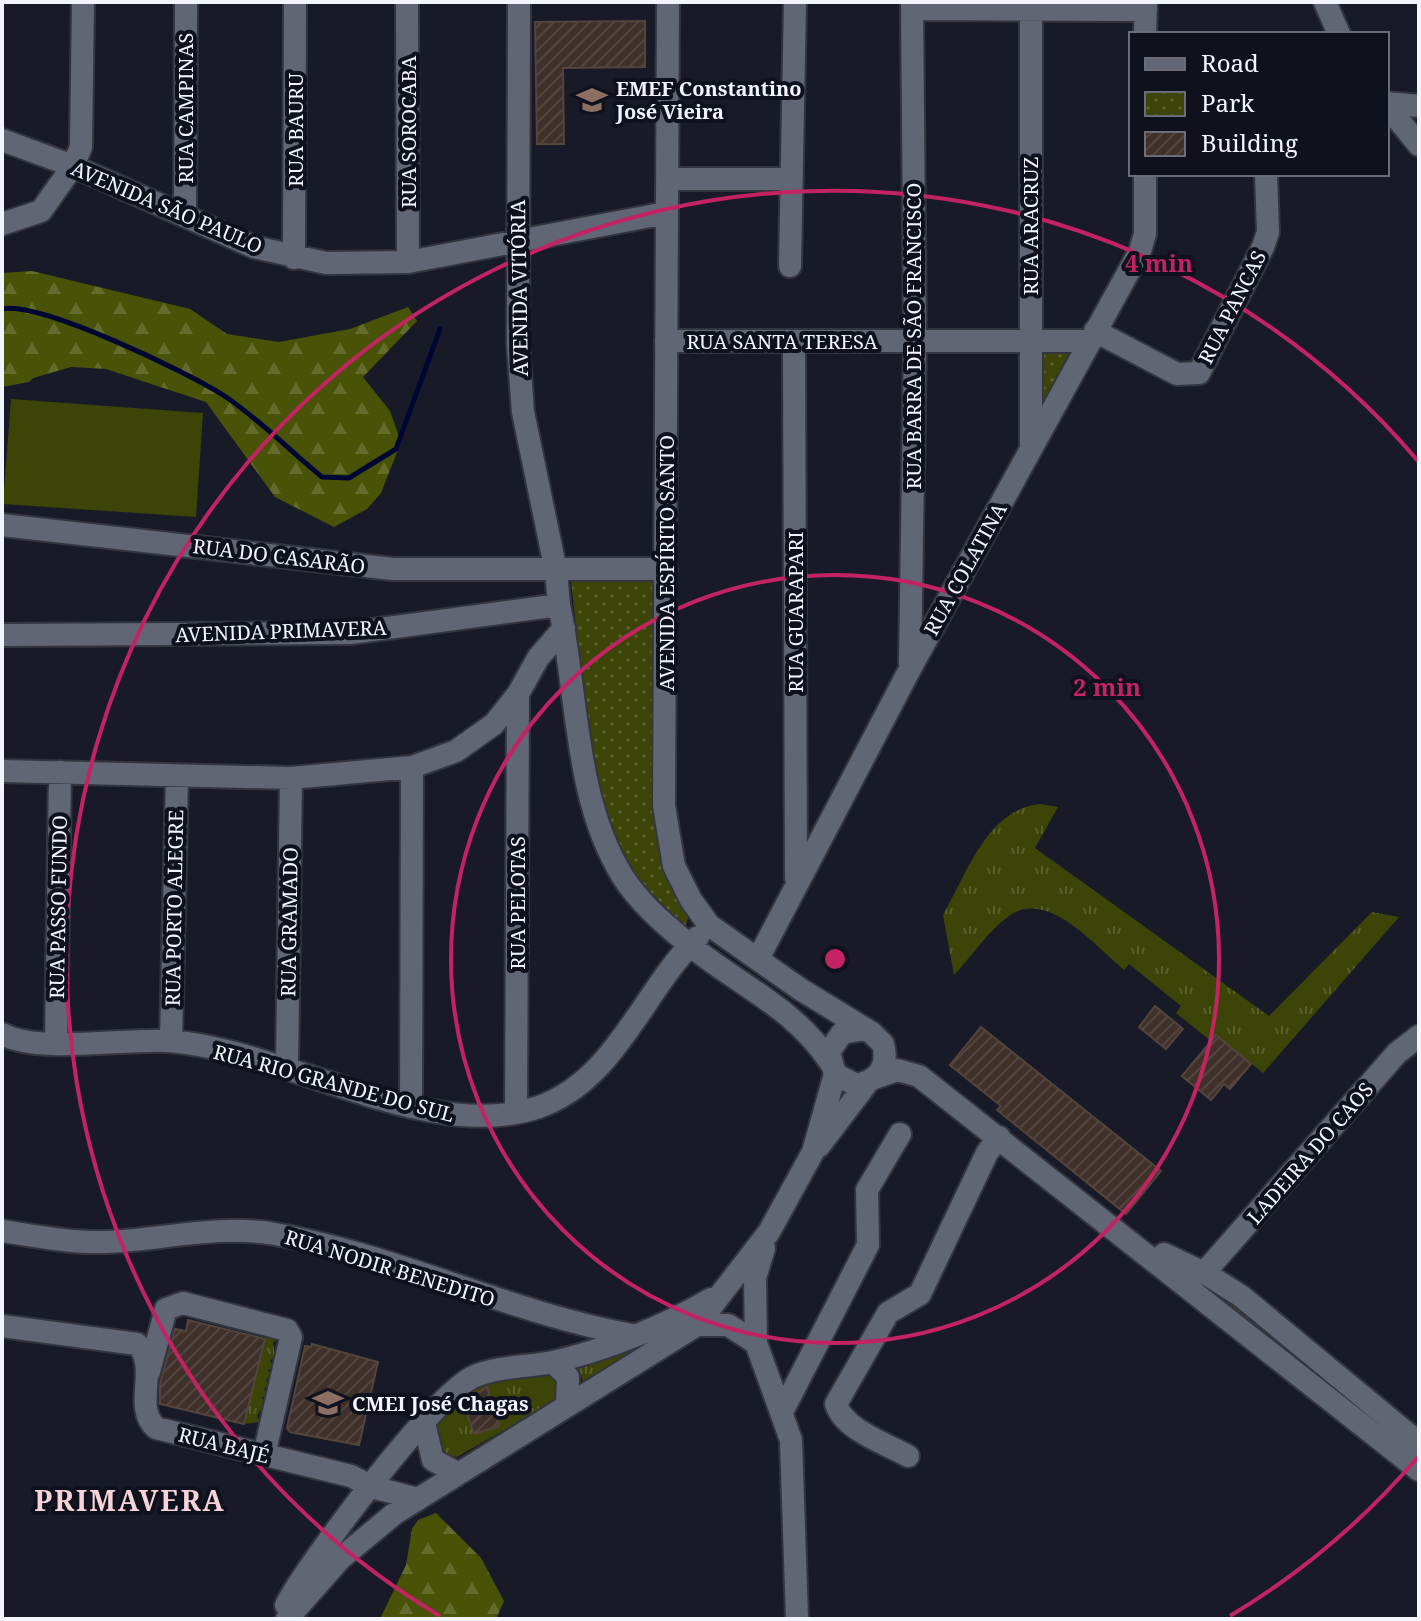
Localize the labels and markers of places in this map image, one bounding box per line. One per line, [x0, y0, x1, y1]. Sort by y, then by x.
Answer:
place label: EMEF Constantino José Vieira [615, 75, 802, 125]
school or university icon: EMEF Constantino José Vieira [575, 83, 609, 117]
centre of rings [821, 945, 849, 973]
school or university icon: CMEI José Chagas [311, 1386, 345, 1420]
place label: CMEI José Chagas [352, 1390, 529, 1417]

